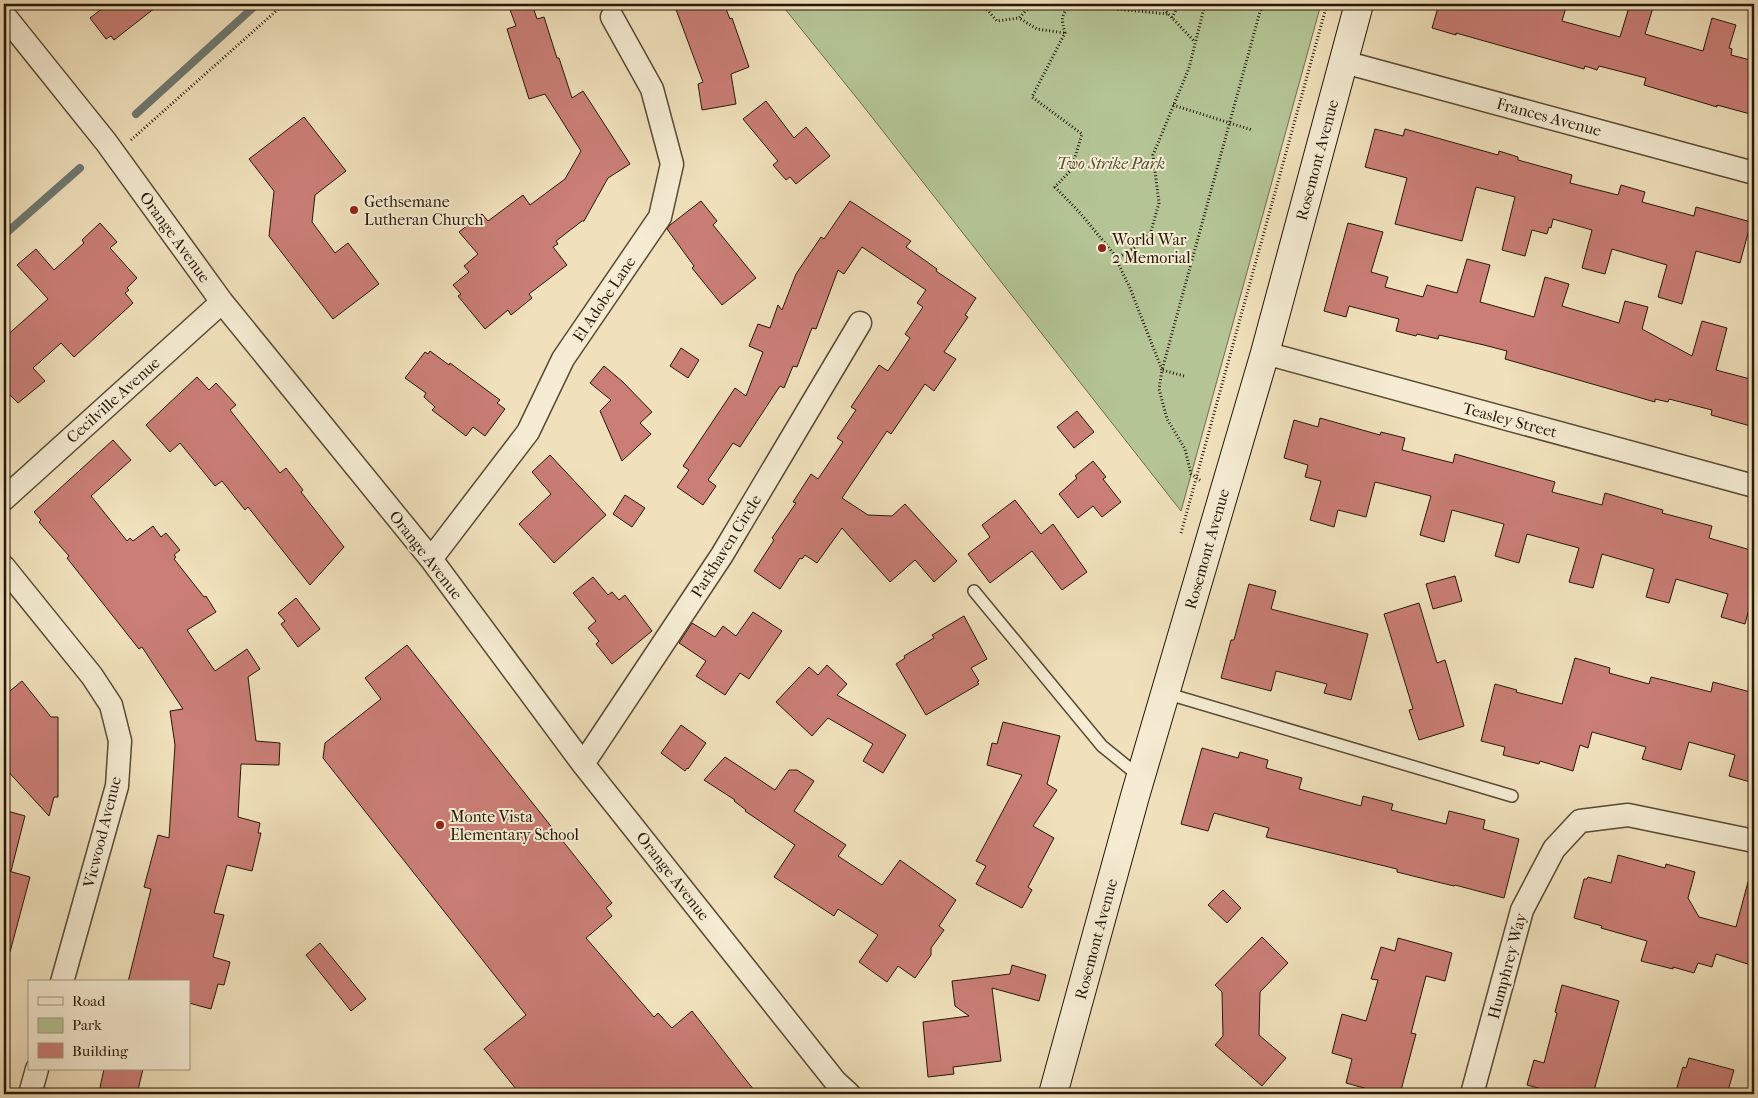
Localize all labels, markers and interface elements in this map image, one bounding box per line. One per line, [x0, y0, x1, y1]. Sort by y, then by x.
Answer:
street label: Frances Avenue [1494, 94, 1604, 140]
street label: Rosemont Avenue [1292, 97, 1342, 223]
park label: Two Strike Park [1057, 154, 1165, 173]
street label: Orange Avenue [136, 188, 214, 286]
place label: Gethsemane Lutheran Church [364, 192, 483, 229]
marker: Gethsemane Lutheran Church [348, 204, 360, 216]
place label: World War 2 Memorial [1111, 230, 1191, 267]
marker: World War 2 Memorial [1096, 242, 1108, 254]
street label: El Adobe Lane [569, 253, 640, 345]
street label: Cecilville Avenue [62, 353, 164, 447]
street label: Teasley Street [1461, 398, 1559, 442]
street label: Rosemont Avenue [1181, 486, 1233, 611]
street label: Parkhaven Circle [687, 491, 765, 601]
street label: Orange Avenue [385, 507, 467, 603]
street label: Vicwood Avenue [79, 774, 125, 890]
place label: Monte Vista Elementary School [450, 807, 579, 844]
marker: Monte Vista Elementary School [434, 819, 446, 831]
street label: Orange Avenue [632, 828, 714, 924]
street label: Rosemont Avenue [1071, 876, 1121, 1002]
street label: Humphrey Way [1484, 910, 1530, 1021]
legend [28, 980, 190, 1070]
text: Road [72, 992, 106, 1010]
text: Park [72, 1016, 102, 1034]
text: Building [72, 1042, 129, 1060]

